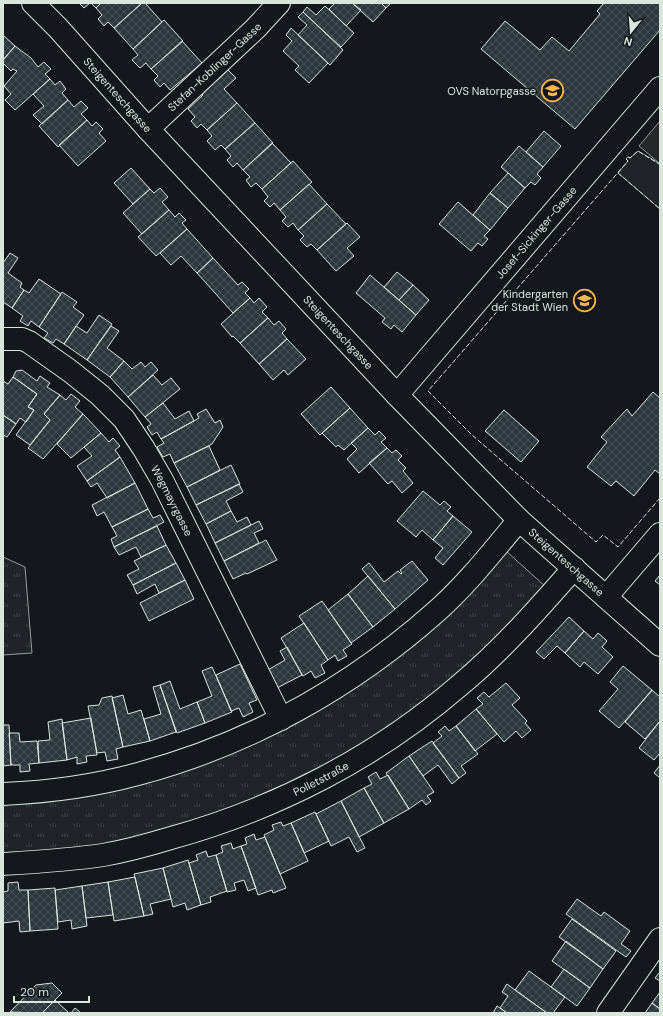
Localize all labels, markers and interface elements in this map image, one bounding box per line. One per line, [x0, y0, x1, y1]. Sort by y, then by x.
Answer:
north arrow [611, 12, 651, 52]
street label: Stefan-Koblinger-Gasse [165, 20, 264, 114]
text: N [622, 34, 634, 49]
street label: Steigenteschgasse [80, 54, 155, 135]
school or university icon: OVS Natorpgasse [539, 78, 565, 104]
place label: OVS Natorpgasse [447, 84, 536, 98]
street label: Josef-Sickinger-Gasse [493, 183, 580, 282]
place label: Kindergarten der Stadt Wien [491, 287, 568, 314]
school or university icon: Kindergarten der Stadt Wien [571, 287, 597, 313]
street label: Steigenteschgasse [300, 292, 376, 372]
street label: Wegmayrgasse [148, 463, 196, 538]
street label: Steigenteschgasse [526, 525, 607, 599]
street label: Polletstraße [291, 758, 351, 799]
scale bar [14, 978, 89, 1004]
text: 20 m [20, 984, 49, 1000]

